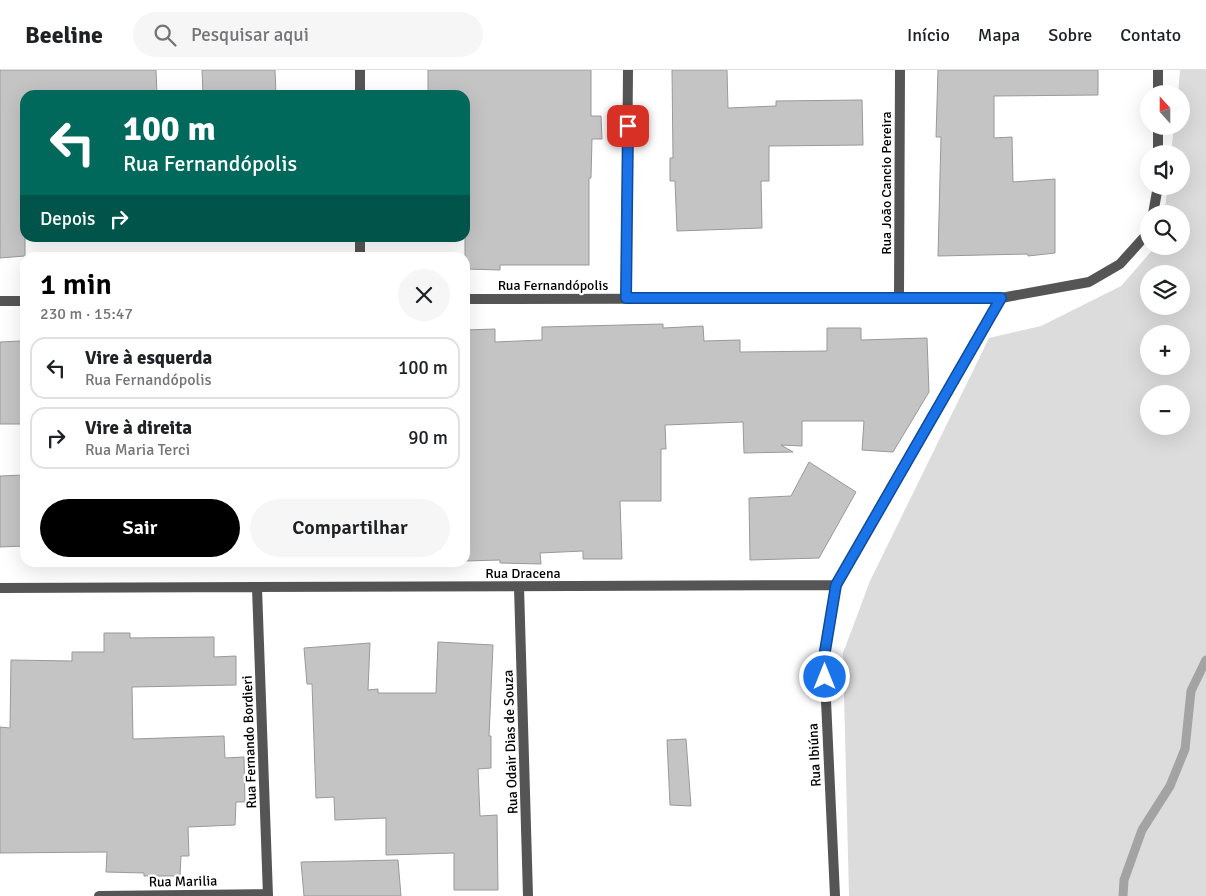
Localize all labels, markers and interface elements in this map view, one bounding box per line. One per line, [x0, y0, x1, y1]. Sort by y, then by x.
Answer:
search box [133, 12, 483, 57]
text: Beeline [25, 20, 103, 50]
icon: search [151, 21, 179, 49]
text: Pesquisar aqui [191, 23, 309, 47]
text: Início [907, 24, 950, 46]
text: Mapa [978, 24, 1020, 46]
text: Sobre [1048, 24, 1092, 46]
text: Contato [1120, 24, 1181, 46]
north arrow [1140, 85, 1190, 135]
map controls [1140, 85, 1190, 435]
pin [607, 105, 649, 147]
text: 100 m [123, 107, 216, 150]
icon: left [40, 110, 105, 175]
street label: Rua João Cancio Pereira [878, 111, 895, 255]
icon: arrive [614, 112, 642, 140]
button: sound [1140, 145, 1190, 195]
text: Rua Fernandópolis [123, 150, 297, 177]
icon: right [105, 205, 133, 233]
button: search [1140, 205, 1190, 255]
text: Depois [40, 207, 95, 231]
button: layers [1140, 265, 1190, 315]
text: 1 min [40, 266, 112, 303]
button: close [398, 269, 450, 321]
street label: Rua Fernandópolis [498, 277, 608, 294]
text: 230 m · 15:47 [40, 304, 133, 324]
button: + [1140, 325, 1190, 375]
text: Vire à esquerda [85, 346, 212, 370]
icon: left [42, 354, 70, 382]
text: 100 m [398, 356, 448, 380]
text: Rua Fernandópolis [85, 370, 212, 390]
button: − [1140, 385, 1190, 435]
text: Vire à direita [85, 416, 192, 440]
icon: right [42, 424, 70, 452]
text: 90 m [408, 426, 448, 450]
text: Rua Maria Terci [85, 440, 190, 460]
button: Sair [40, 499, 240, 557]
button: Compartilhar [250, 499, 450, 557]
street label: Rua Dracena [485, 565, 561, 582]
position arrow [798, 650, 850, 702]
street label: Rua Odair Dias de Souza [499, 669, 522, 814]
street label: Rua Fernando Bordieri [239, 675, 260, 809]
street label: Rua Ibiúna [804, 723, 825, 787]
street label: Rua Marilia [149, 872, 217, 891]

